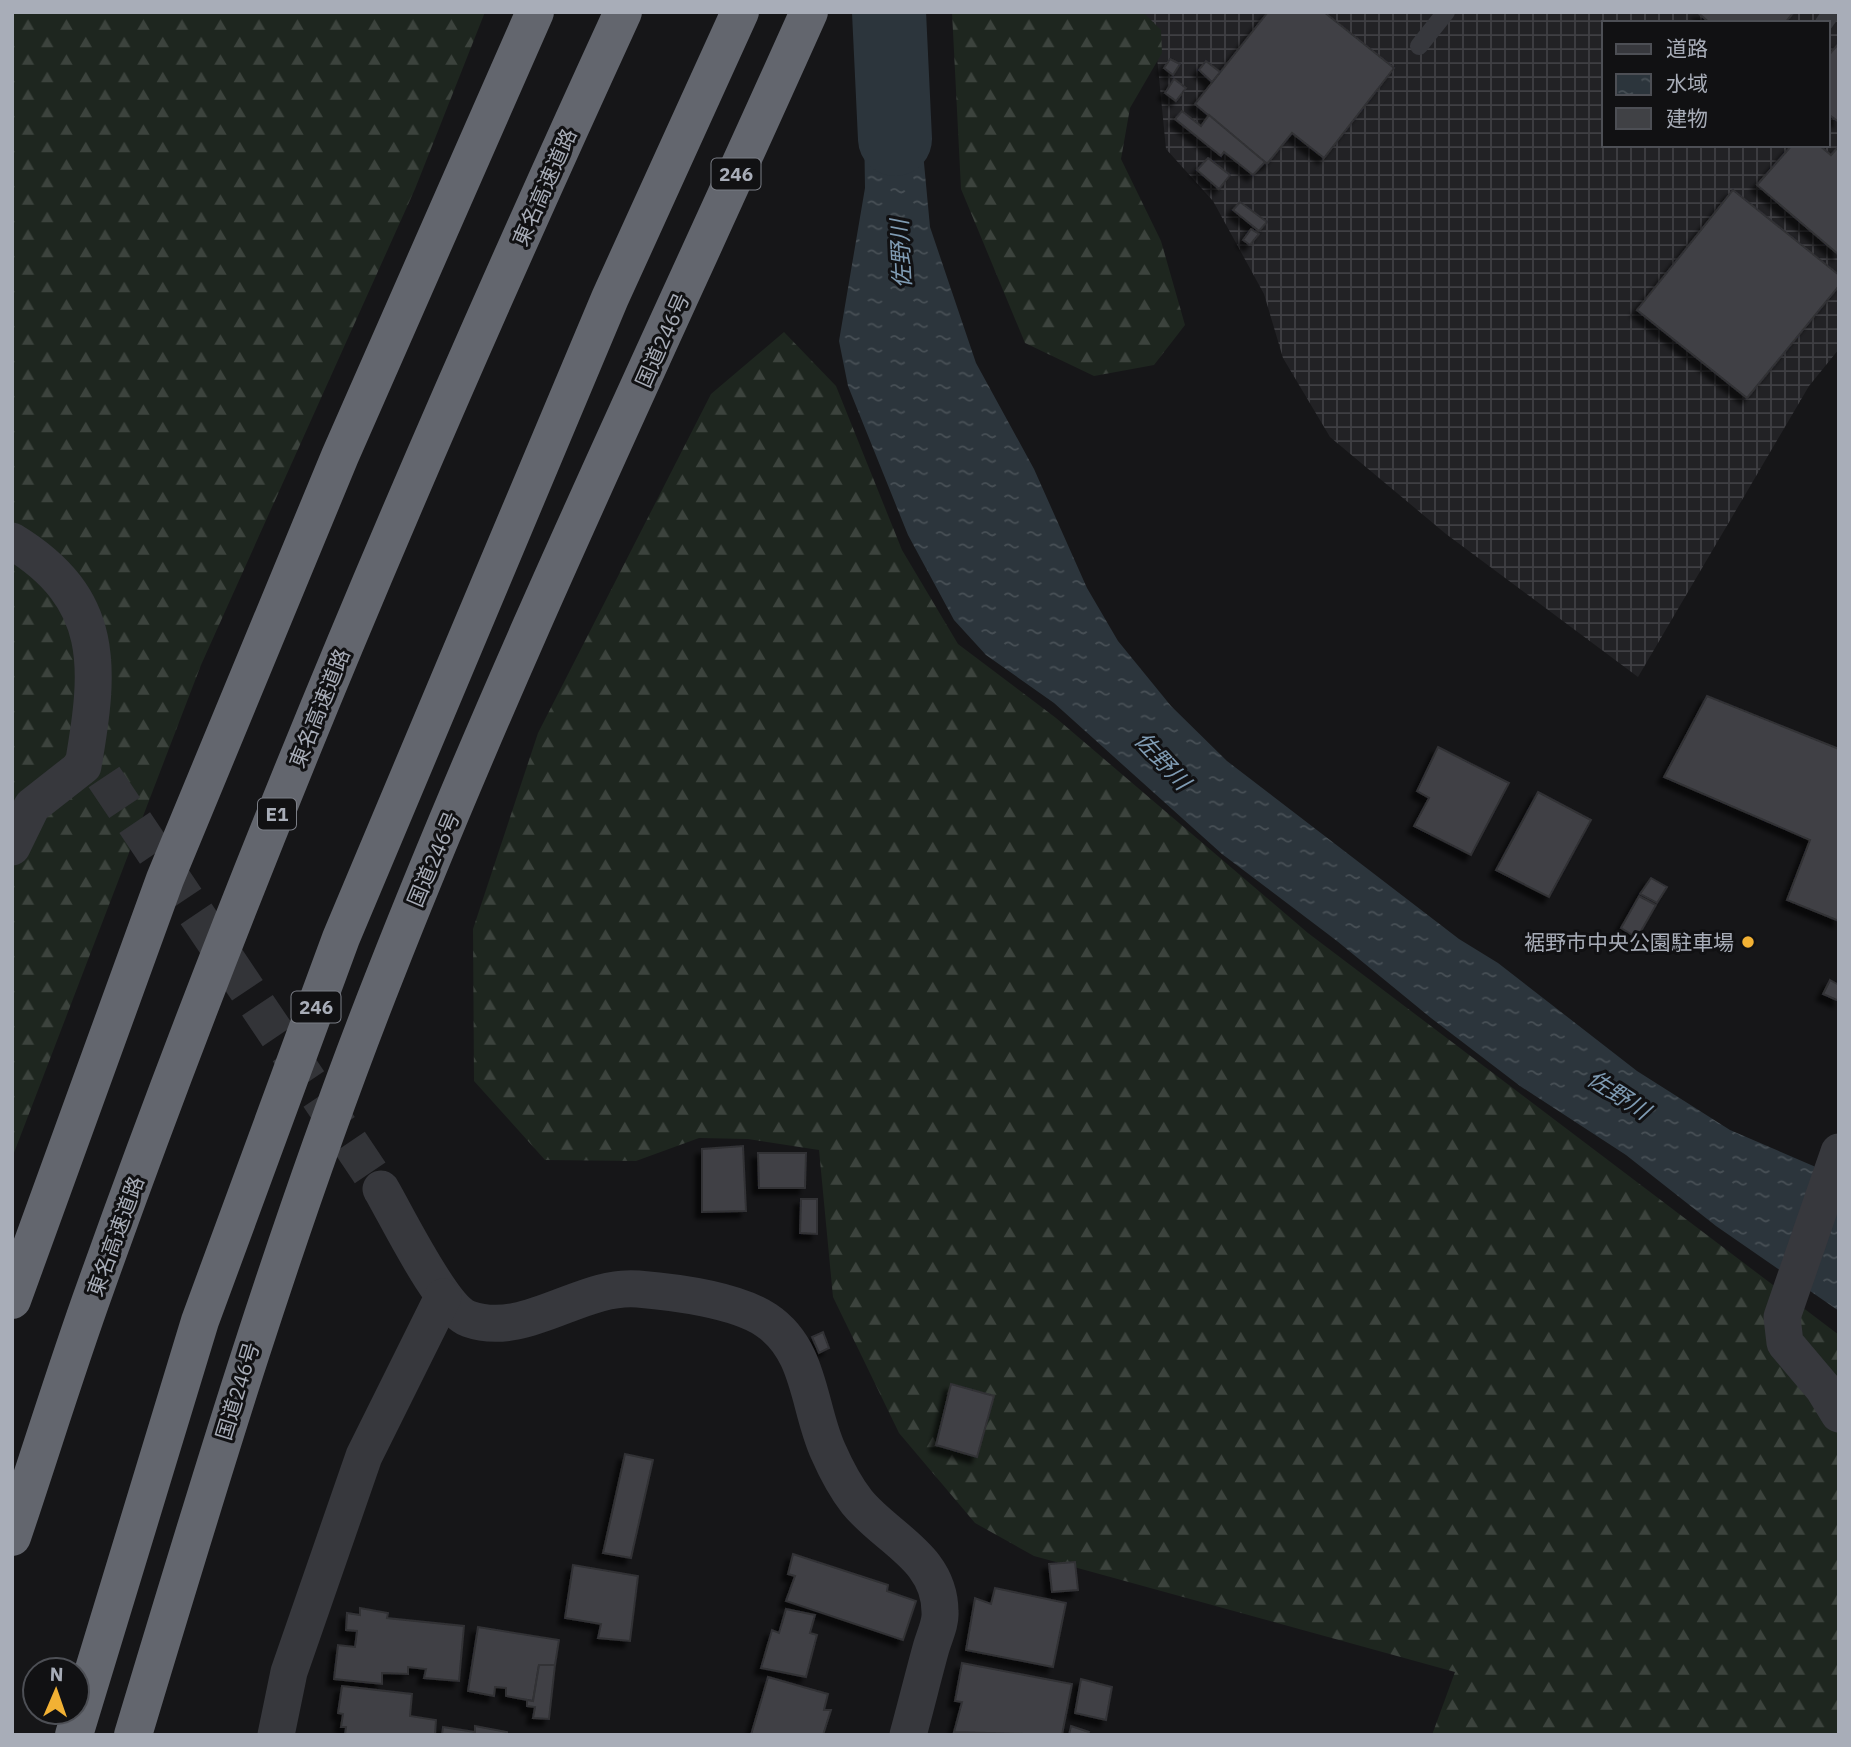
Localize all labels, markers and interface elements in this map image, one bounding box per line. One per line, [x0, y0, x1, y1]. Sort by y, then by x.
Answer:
legend [1602, 21, 1830, 147]
text: 道路 [1666, 34, 1708, 62]
text: 水域 [1666, 69, 1708, 97]
text: 建物 [1666, 104, 1708, 132]
street label: 東名高速道路 [506, 124, 582, 250]
road number: 246 [712, 158, 760, 190]
water label: 佐野川 [883, 216, 917, 289]
street label: 国道246号 [629, 288, 695, 392]
street label: 東名高速道路 [282, 644, 356, 772]
water label: 佐野川 [1129, 725, 1200, 798]
road number: E1 [258, 799, 296, 830]
street label: 国道246号 [400, 807, 466, 911]
place label: 裾野市中央公園駐車場 [1524, 928, 1734, 956]
marker: 裾野市中央公園駐車場 [1740, 934, 1756, 950]
road number: 246 [292, 992, 340, 1023]
water label: 佐野川 [1582, 1063, 1659, 1127]
street label: 東名高速道路 [80, 1172, 150, 1300]
street label: 国道246号 [209, 1339, 265, 1443]
north arrow [21, 1656, 91, 1726]
text: N [49, 1662, 64, 1686]

